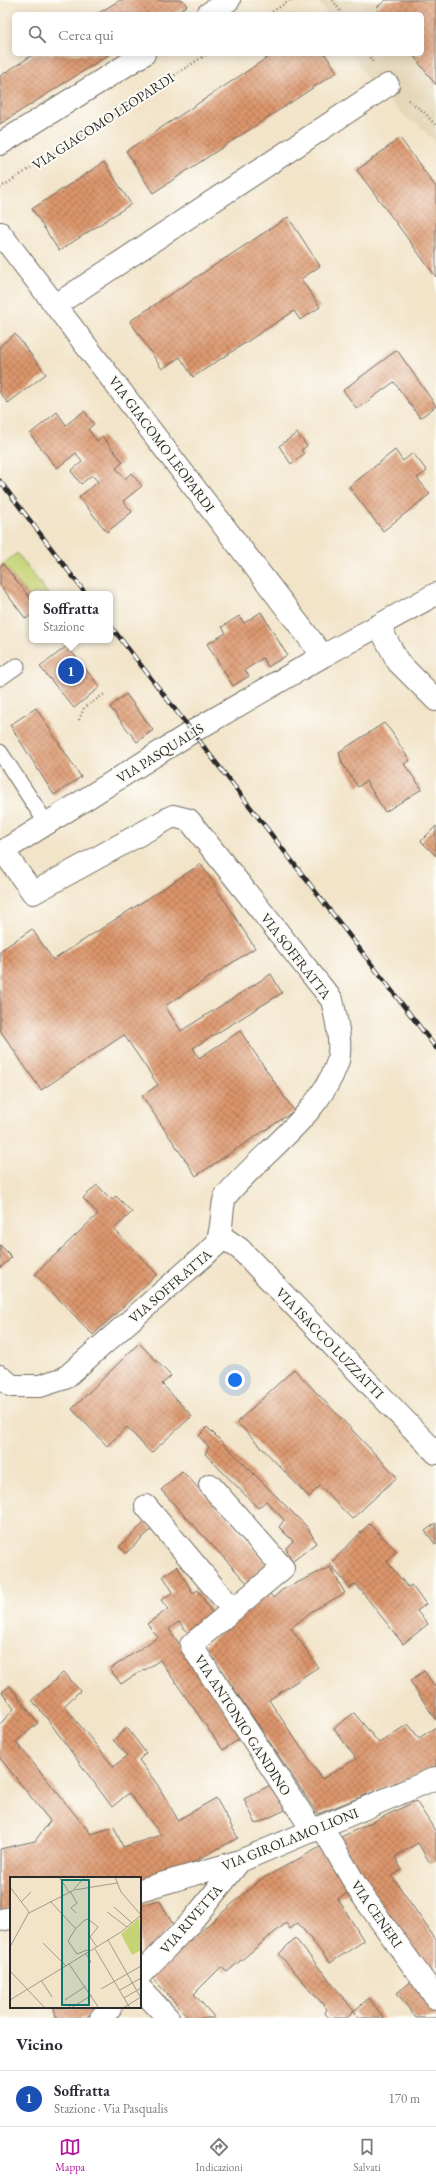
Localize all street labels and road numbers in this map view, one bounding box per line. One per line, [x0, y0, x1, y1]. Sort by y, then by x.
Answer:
street label: VIA GIACOMO LEOPARDI [29, 68, 178, 174]
street label: VIA GIACOMO LEOPARDI [105, 372, 219, 516]
street label: VIA PASQUALIS [113, 719, 207, 787]
street label: VIA SOFFRATTA [257, 909, 335, 1003]
street label: VIA SOFFRATTA [125, 1245, 216, 1327]
street label: VIA ISACCO LUZZATTI [272, 1284, 388, 1403]
street label: VIA ANTONIO GANDINO [191, 1651, 296, 1799]
street label: VIA GIROLAMO LIONI [219, 1803, 361, 1875]
street label: VIA CENERI [347, 1877, 407, 1951]
street label: VIA RIVETTA [156, 1880, 226, 1957]

